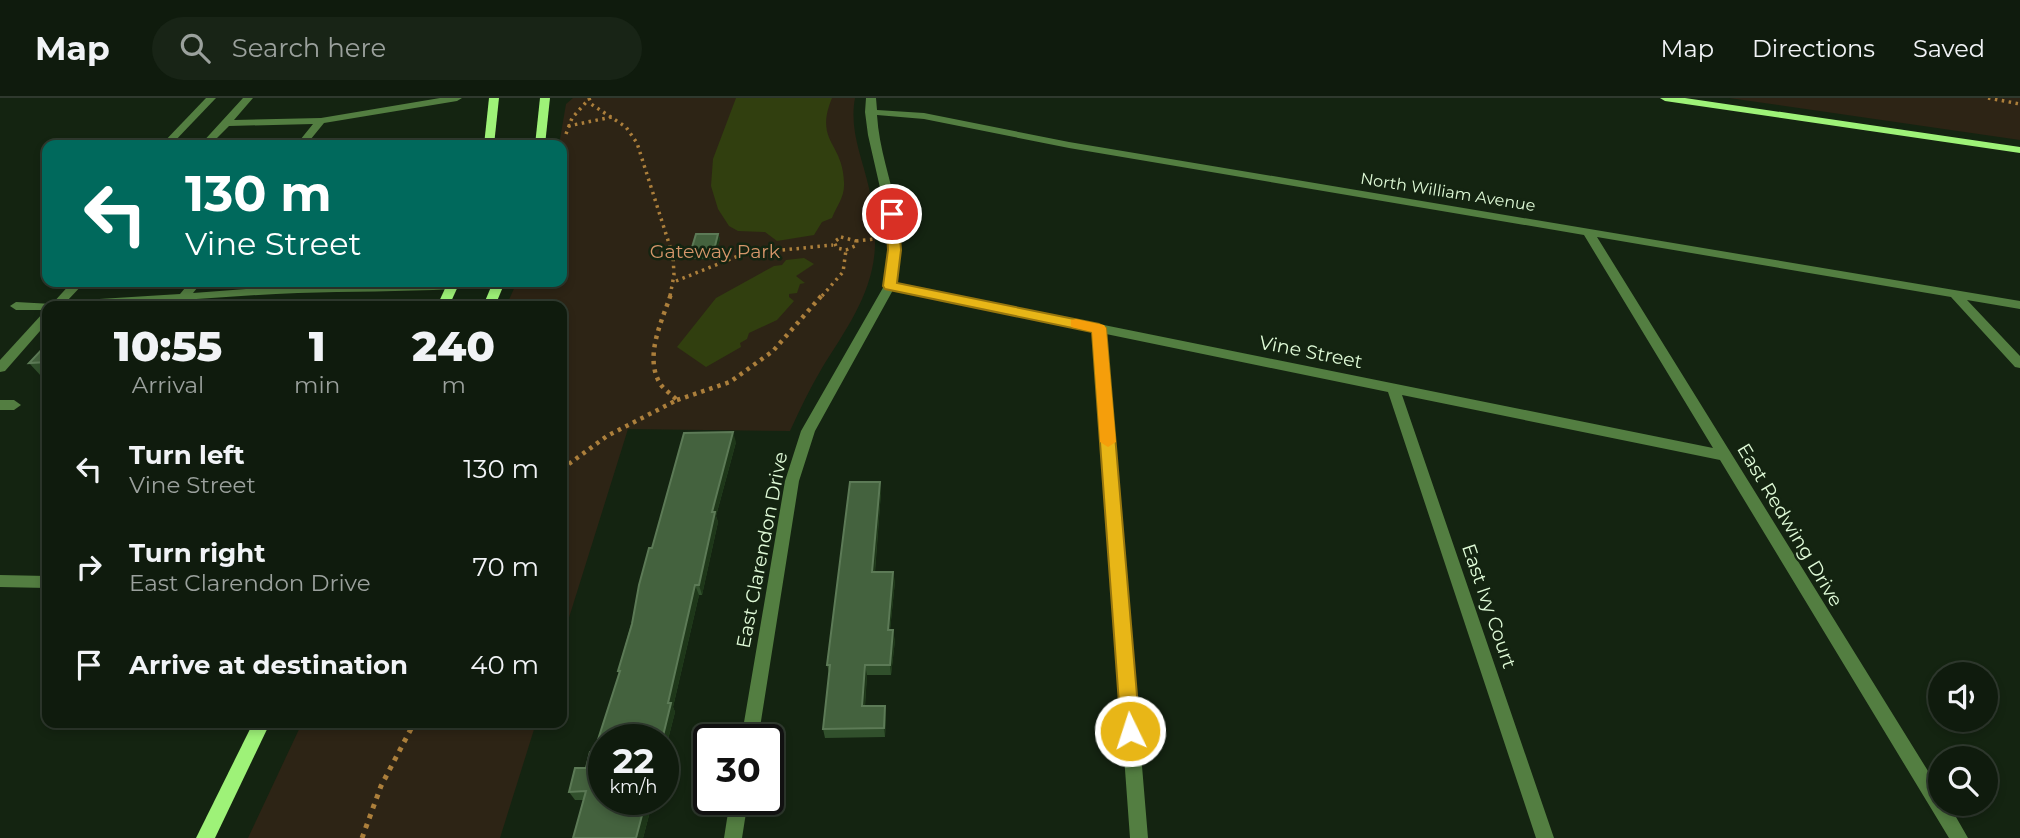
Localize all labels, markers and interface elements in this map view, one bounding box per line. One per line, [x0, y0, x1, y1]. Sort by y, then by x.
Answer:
search box [152, 17, 642, 80]
text: Map [35, 28, 110, 68]
icon: search [176, 29, 214, 67]
text: Search here [232, 32, 386, 64]
text: Map [1661, 34, 1714, 63]
text: Directions [1752, 34, 1875, 63]
text: Saved [1913, 34, 1985, 63]
text: 130 m [185, 164, 332, 223]
icon: left [70, 168, 161, 259]
street label: North William Avenue [1359, 169, 1537, 215]
pin [862, 184, 922, 244]
icon: arrive [873, 195, 911, 233]
text: Vine Street [185, 224, 361, 263]
park label: Gateway Park [650, 240, 781, 263]
text: 10:55 [114, 320, 222, 372]
text: 1 [309, 320, 326, 372]
text: 240 [412, 320, 495, 372]
street label: Vine Street [1257, 331, 1365, 373]
text: Arrival [132, 371, 204, 399]
text: min [294, 371, 340, 399]
text: m [441, 371, 466, 399]
text: Turn left [129, 439, 245, 471]
street label: East Redwing Drive [1732, 439, 1848, 611]
icon: left [70, 450, 108, 488]
street label: East Clarendon Drive [732, 450, 792, 650]
text: 130 m [463, 453, 539, 485]
text: Vine Street [129, 471, 256, 499]
text: Turn right [129, 537, 265, 569]
street label: East Ivy Court [1457, 541, 1521, 672]
icon: right [70, 548, 108, 586]
text: 70 m [473, 551, 539, 583]
text: East Clarendon Drive [129, 569, 371, 597]
icon: arrive [70, 646, 108, 684]
text: Arrive at destination [129, 649, 408, 681]
text: 40 m [470, 649, 539, 681]
map controls [1928, 662, 1998, 816]
button: sound [1928, 662, 1998, 732]
position arrow [1093, 694, 1167, 768]
speed limit sign: 30 [693, 724, 784, 815]
text: 22 [613, 739, 654, 782]
button: search [1928, 746, 1998, 816]
text: km/h [609, 776, 658, 798]

